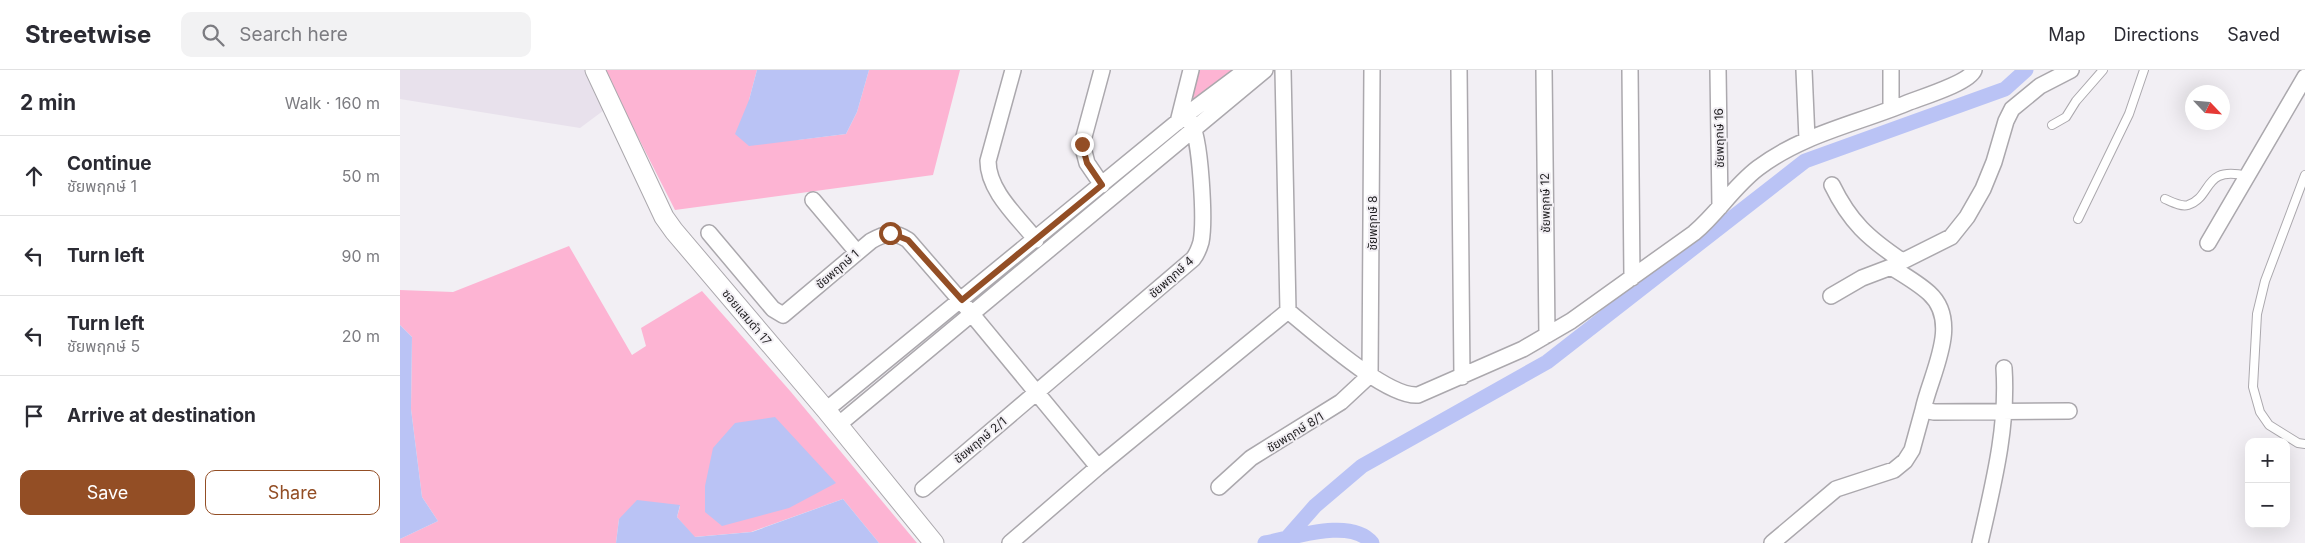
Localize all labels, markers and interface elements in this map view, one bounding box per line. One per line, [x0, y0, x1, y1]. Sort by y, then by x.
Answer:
search box [181, 12, 531, 57]
text: Streetwise [25, 20, 151, 49]
icon: search [199, 21, 227, 49]
text: Search here [239, 23, 348, 46]
text: Map [2048, 24, 2086, 45]
text: Directions [2114, 24, 2199, 45]
text: Saved [2227, 24, 2280, 45]
north arrow [2185, 85, 2230, 130]
text: 2 min [20, 90, 76, 115]
text: Walk · 160 m [285, 93, 380, 113]
street label: ชัยพฤกษ์ 16 [1711, 108, 1727, 168]
route end [1071, 133, 1094, 156]
text: Continue [67, 152, 152, 175]
icon: ahead [20, 162, 48, 190]
text: 50 m [342, 166, 380, 186]
street label: ชัยพฤกษ์ 12 [1537, 173, 1553, 233]
text: ชัยพฤกษ์ 1 [67, 176, 137, 196]
street label: ชัยพฤกษ์ 8 [1365, 196, 1380, 250]
route start [879, 222, 902, 245]
icon: left [20, 242, 48, 270]
text: Turn left [67, 244, 145, 267]
text: 90 m [341, 246, 380, 266]
street label: ชัยพฤกษ์ 1 [812, 246, 862, 292]
street label: ชัยพฤกษ์ 4 [1145, 253, 1197, 301]
street label: ซอยแสมดำ 17 [719, 286, 775, 348]
text: Turn left [67, 312, 145, 335]
icon: left [20, 322, 48, 350]
text: 20 m [342, 326, 380, 346]
text: ชัยพฤกษ์ 5 [67, 336, 140, 356]
icon: arrive [20, 402, 48, 430]
text: Arrive at destination [67, 404, 256, 427]
street label: ชัยพฤกษ์ 8/1 [1264, 409, 1326, 455]
street label: ชัยพฤกษ์ 2/1 [951, 414, 1009, 466]
map controls [2245, 438, 2290, 528]
button: + [2245, 438, 2290, 483]
button: Save [20, 470, 195, 515]
button: Share [205, 470, 380, 515]
button: − [2245, 483, 2290, 528]

